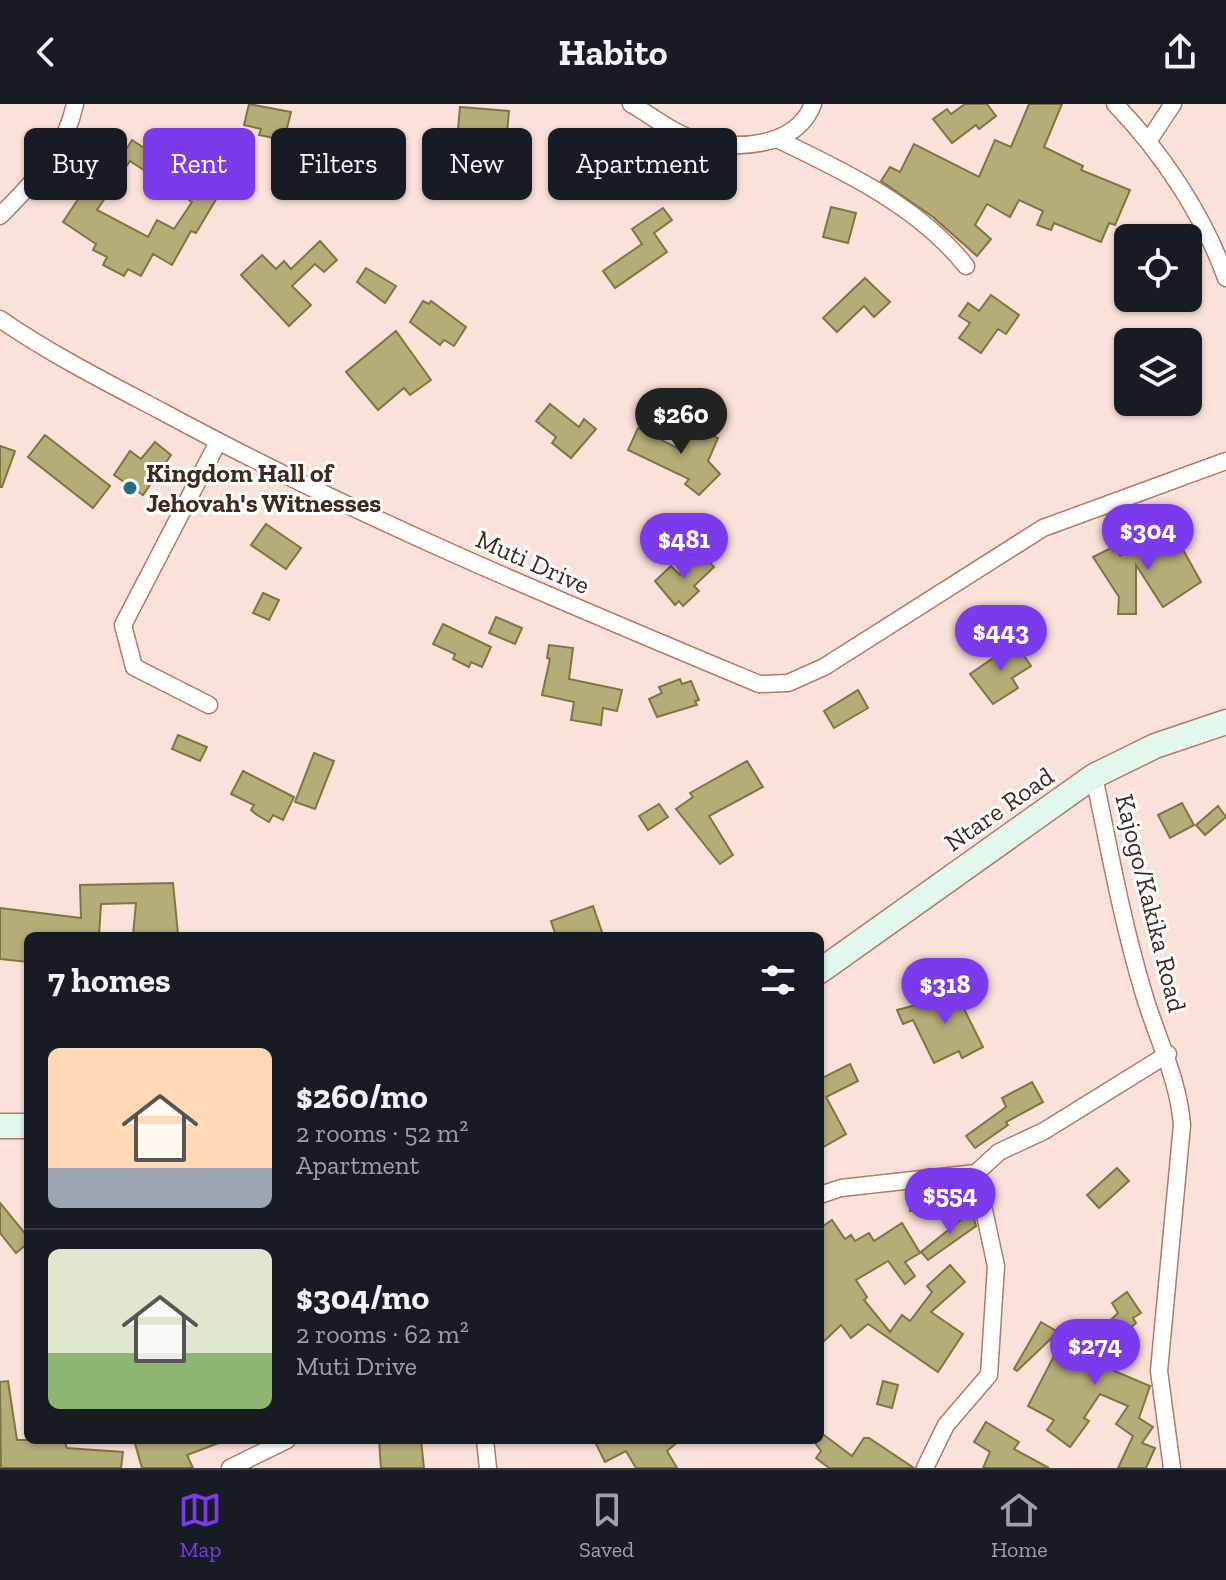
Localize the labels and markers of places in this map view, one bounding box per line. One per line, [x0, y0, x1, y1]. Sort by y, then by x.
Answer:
pin: $260 [634, 388, 728, 456]
place label: Kingdom Hall of Jehovah's Witnesses [146, 457, 381, 519]
marker: Kingdom Hall of Jehovah's Witnesses [121, 479, 139, 497]
pin: $304 [1101, 504, 1195, 572]
pin: $481 [637, 513, 731, 581]
pin: $443 [954, 605, 1048, 673]
pin: $318 [898, 958, 992, 1026]
pin: $554 [903, 1168, 997, 1236]
pin: $274 [1048, 1319, 1142, 1387]

